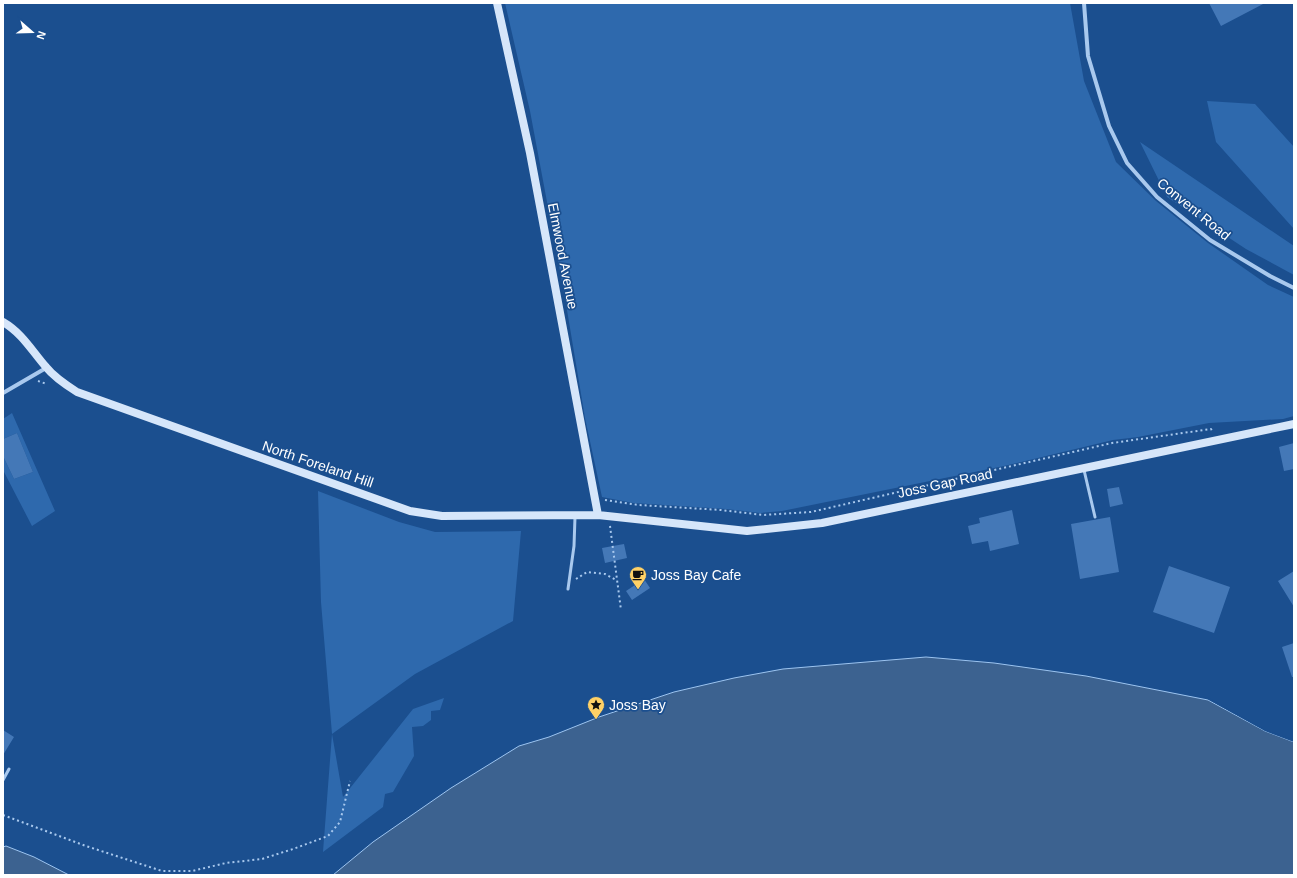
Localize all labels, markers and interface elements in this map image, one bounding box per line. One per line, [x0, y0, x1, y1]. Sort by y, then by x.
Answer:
north arrow [12, 12, 52, 52]
text: N [34, 30, 48, 41]
street label: Convent Road [1154, 175, 1234, 243]
street label: Elmwood Avenue [545, 201, 581, 311]
street label: North Foreland Hill [260, 437, 376, 491]
street label: Joss Gap Road [896, 465, 994, 501]
cafe icon: Joss Bay Cafe [628, 565, 648, 590]
place label: Joss Bay Cafe [651, 567, 741, 583]
place icon: Joss Bay [586, 695, 606, 720]
place label: Joss Bay [609, 697, 666, 713]

